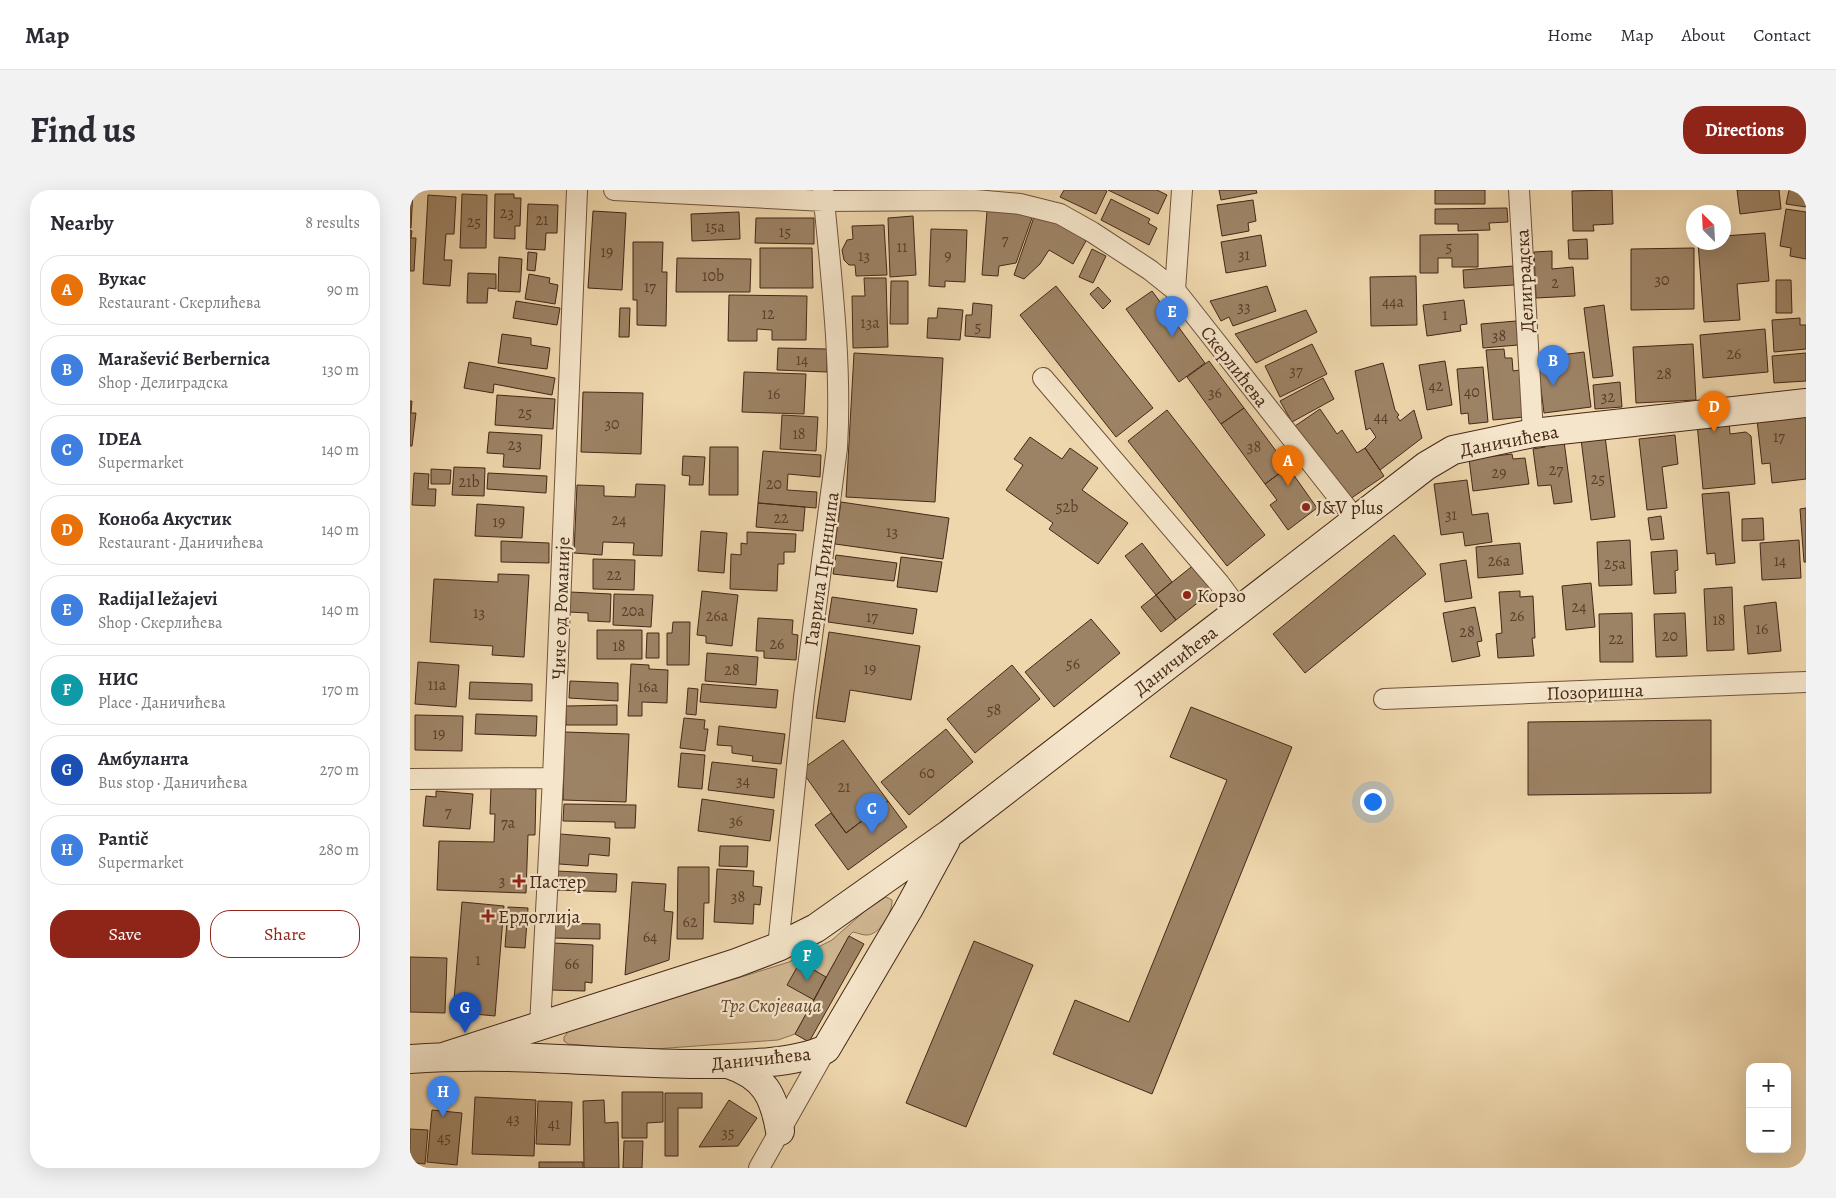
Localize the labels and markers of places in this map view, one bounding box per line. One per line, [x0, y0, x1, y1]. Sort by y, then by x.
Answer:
pin: E [1156, 296, 1188, 337]
pin: B [1537, 345, 1569, 386]
pin: D [1698, 391, 1730, 432]
pin: A [1272, 445, 1304, 486]
place label: J&V plus [1316, 495, 1383, 521]
marker: J&V plus [1300, 501, 1312, 513]
place label: Корзо [1197, 583, 1246, 609]
marker: Корзо [1181, 589, 1193, 601]
pin: C [856, 793, 888, 834]
place label: Пастер [529, 869, 586, 895]
marker: Пастер [513, 875, 525, 887]
place label: Ердоглија [498, 904, 580, 930]
marker: Ердоглија [482, 910, 494, 922]
pin: F [791, 940, 823, 981]
pin: G [449, 992, 481, 1033]
pin: H [427, 1076, 459, 1117]

